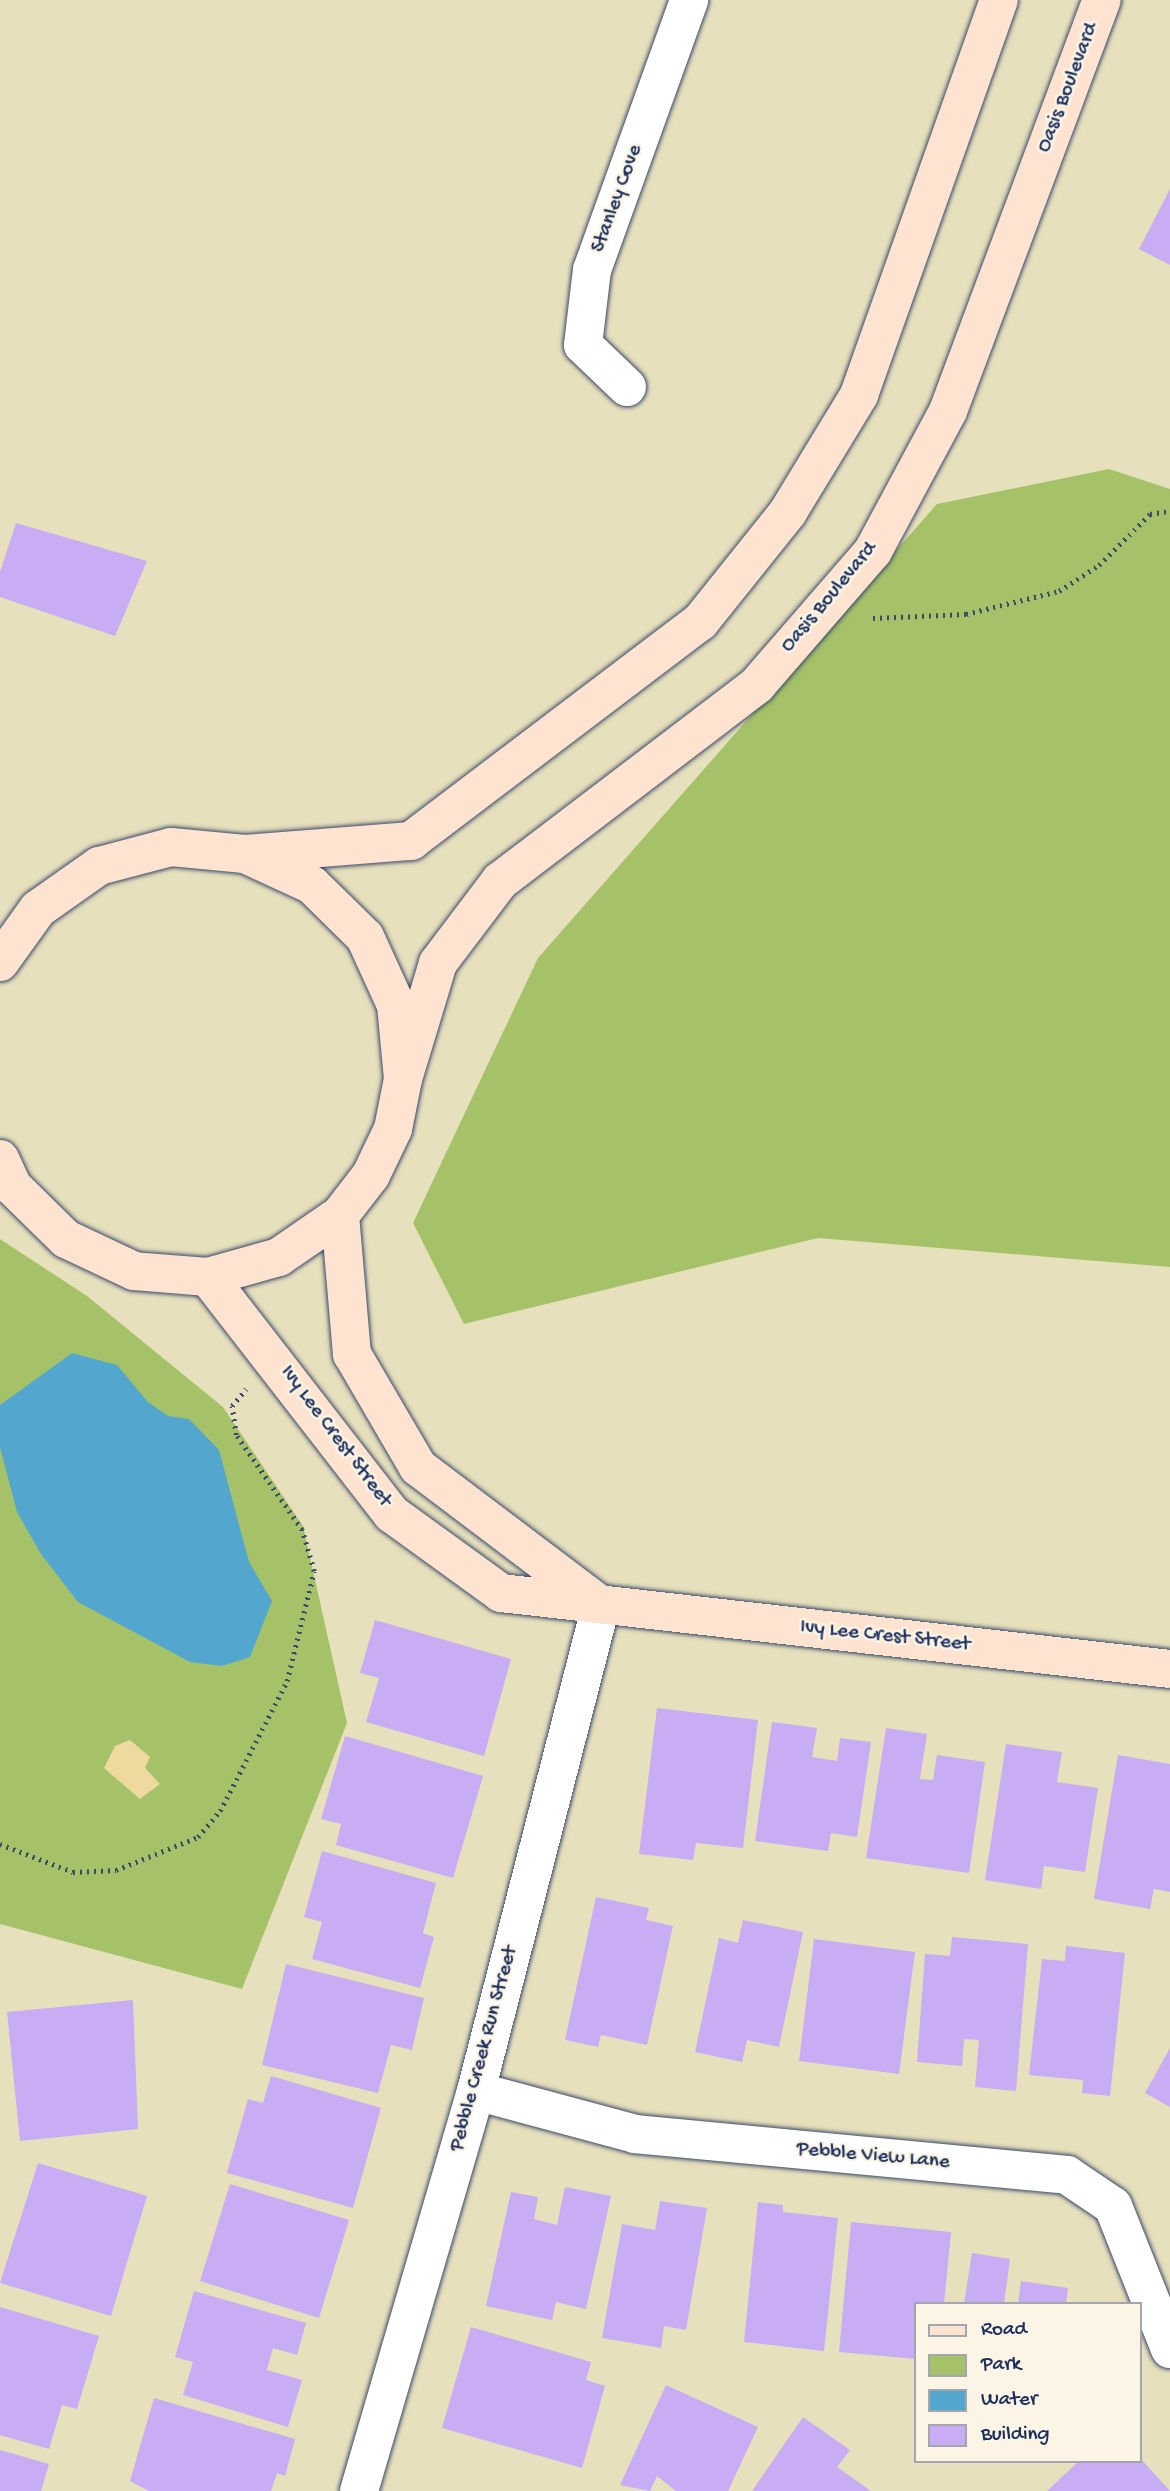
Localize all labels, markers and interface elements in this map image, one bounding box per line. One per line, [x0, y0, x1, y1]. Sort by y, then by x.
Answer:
street label: Oasis Boulevard [1033, 20, 1105, 156]
street label: Stanley Cove [587, 142, 649, 256]
street label: Oasis Boulevard [776, 537, 884, 659]
street label: Ivy Lee Crest Street [274, 1361, 396, 1513]
street label: Ivy Lee Crest Street [799, 1616, 971, 1658]
street label: Pebble Creek Run Street [445, 1944, 525, 2154]
street label: Pebble View Lane [795, 2138, 951, 2176]
legend [914, 2302, 1142, 2463]
text: Road [981, 2318, 1027, 2343]
text: Park [981, 2353, 1021, 2378]
text: Water [981, 2388, 1037, 2413]
text: Building [981, 2423, 1050, 2448]

